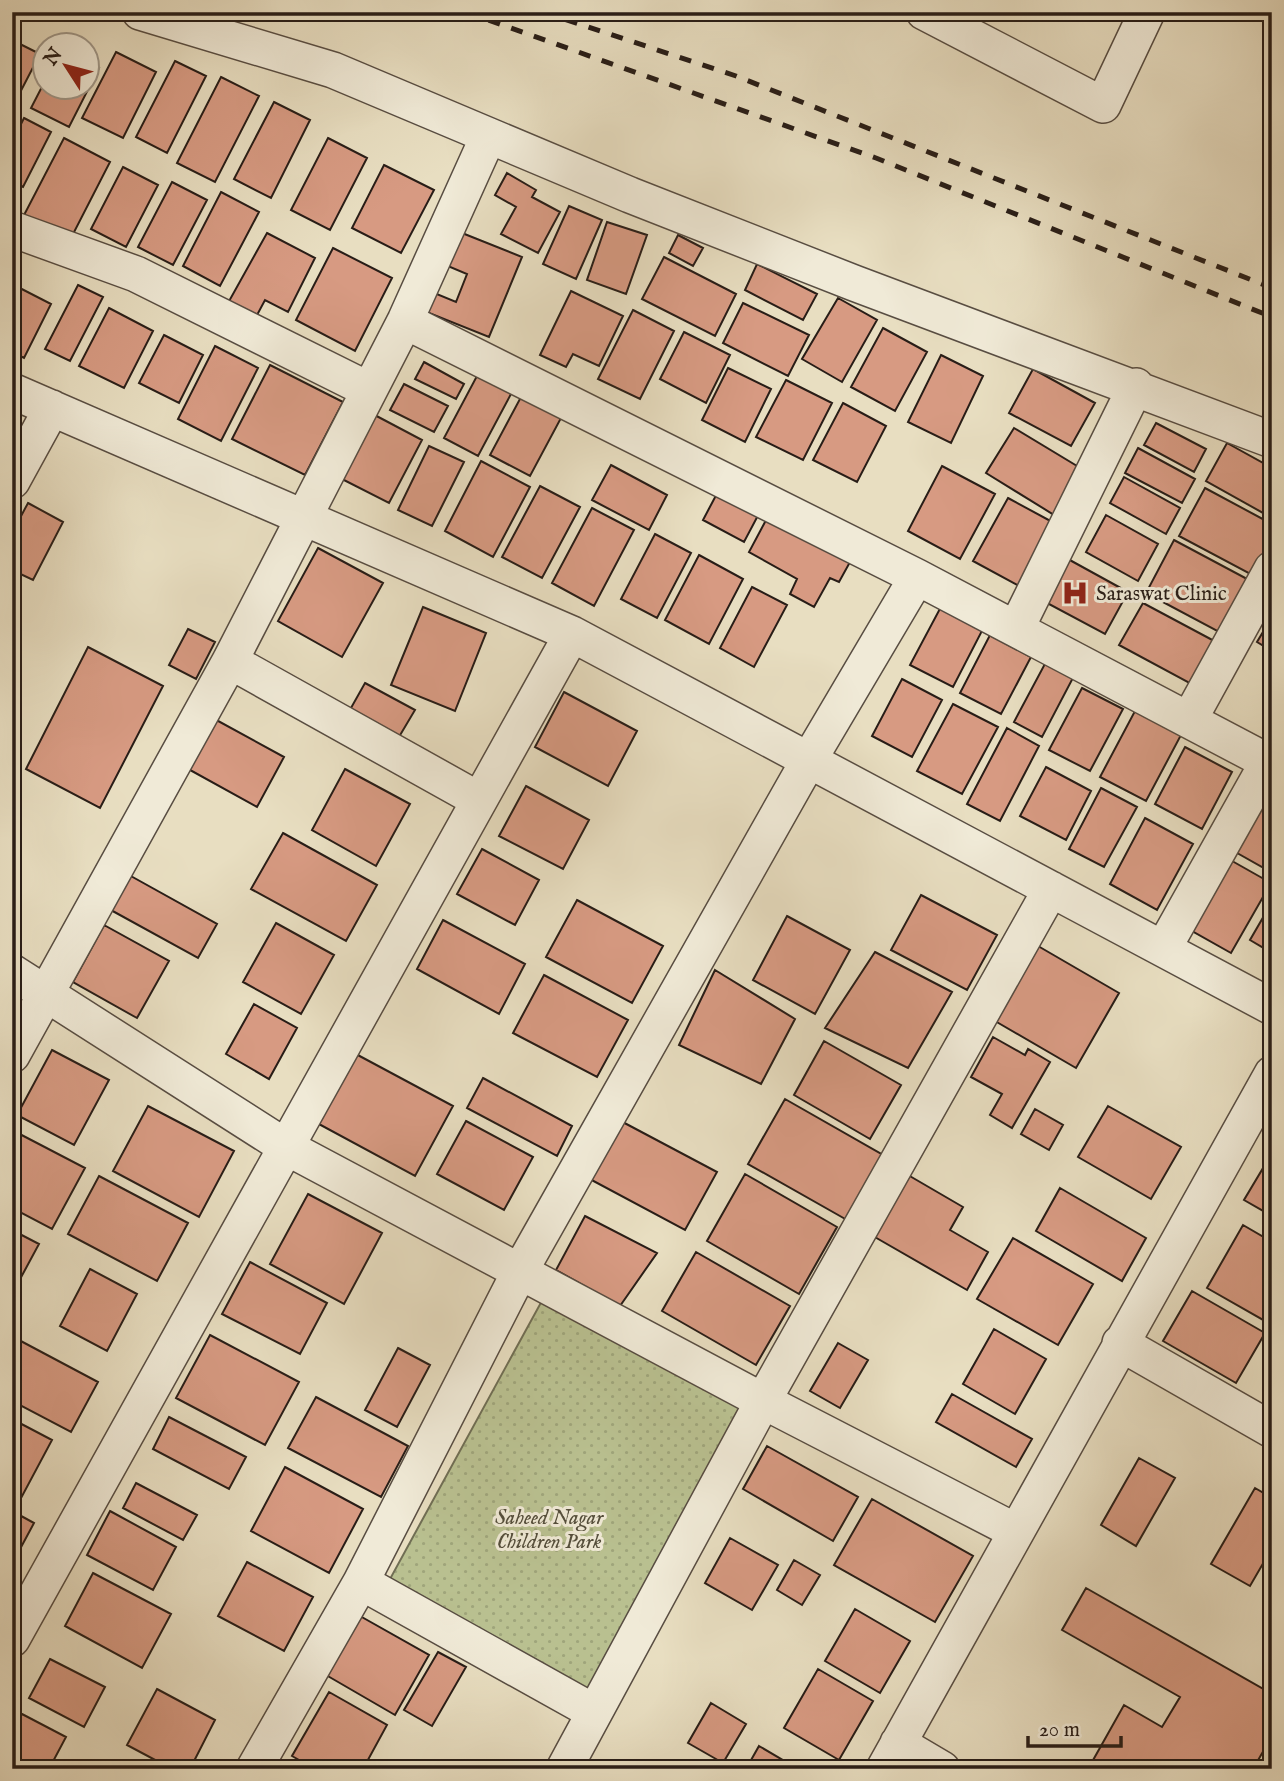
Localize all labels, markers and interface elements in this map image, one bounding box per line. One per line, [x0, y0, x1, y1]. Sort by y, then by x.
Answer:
north arrow [32, 32, 102, 102]
text: N [39, 43, 69, 72]
hospital icon: Saraswat Clinic [1060, 578, 1090, 608]
place label: Saraswat Clinic [1096, 581, 1227, 608]
park label: Saheed Nagar Children Park [495, 1505, 604, 1556]
scale bar [1028, 1704, 1121, 1748]
text: 20 m [1039, 1717, 1080, 1744]

